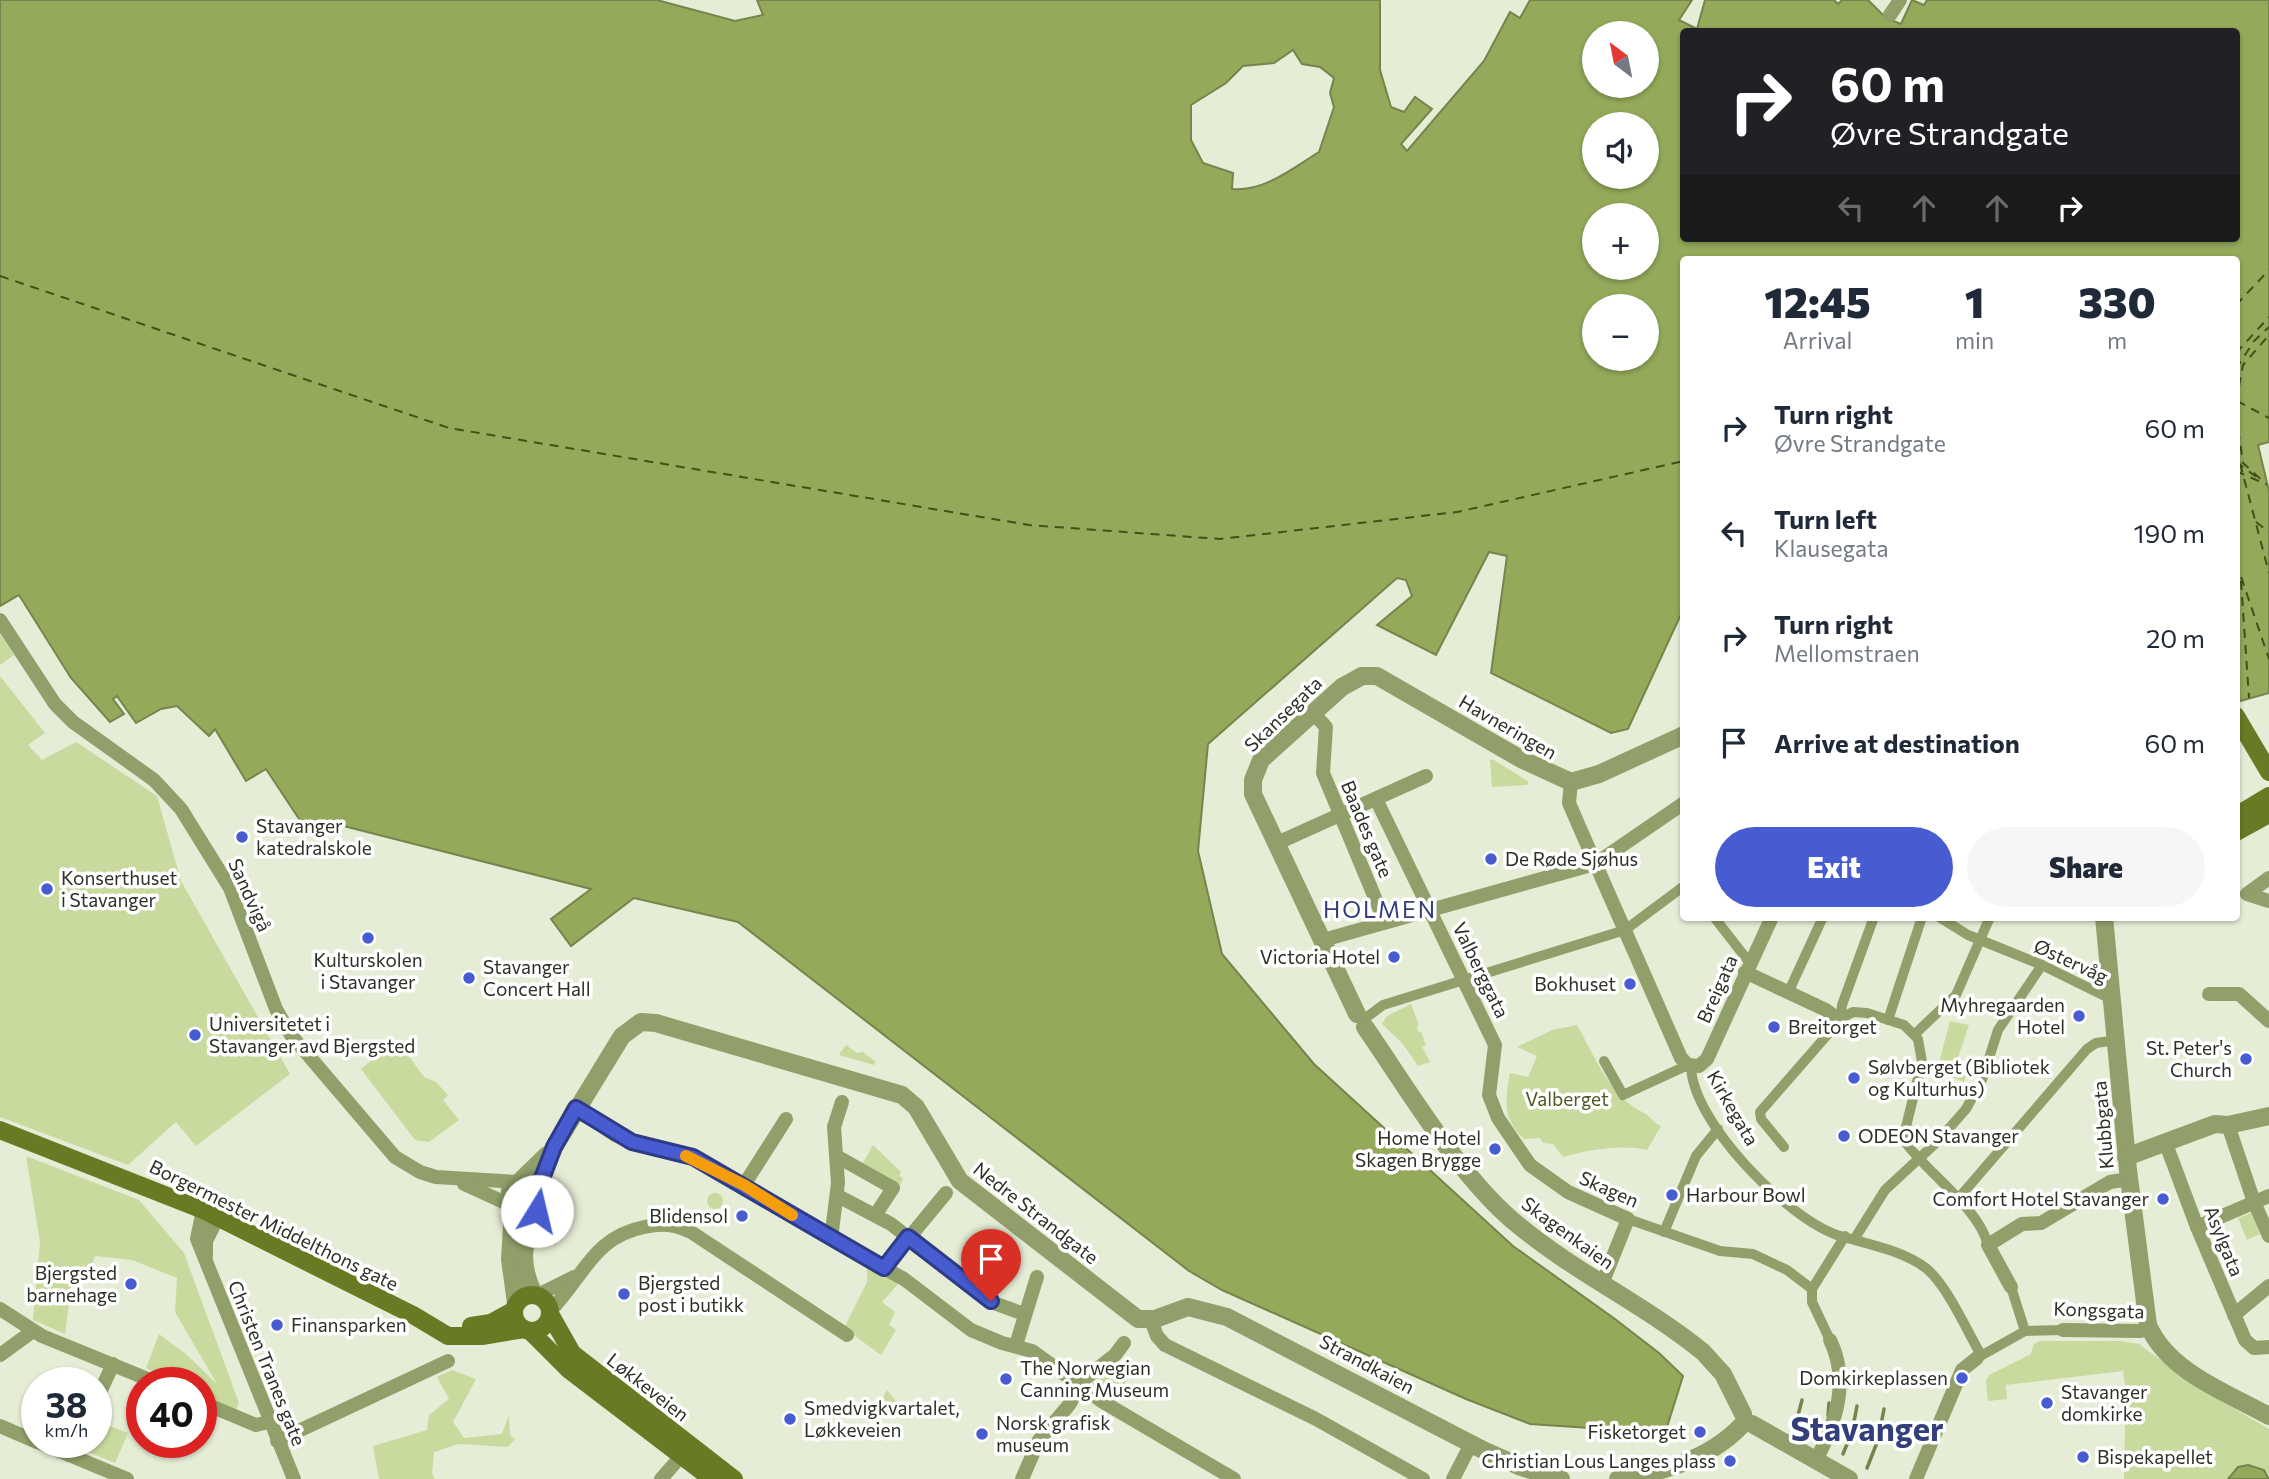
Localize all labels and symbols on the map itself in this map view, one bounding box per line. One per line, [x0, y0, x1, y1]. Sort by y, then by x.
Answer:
north arrow [1582, 21, 1659, 98]
street label: Skansegata [1239, 671, 1326, 756]
street label: Havneringen [1455, 689, 1561, 764]
street label: Baades gate [1337, 777, 1398, 881]
place label: Stavanger katedralskole [256, 814, 372, 859]
marker: Stavanger katedralskole [234, 829, 250, 845]
place label: De Røde Sjøhus [1505, 847, 1638, 870]
marker: De Røde Sjøhus [1483, 851, 1499, 867]
street label: Sandvigå [224, 855, 277, 935]
place label: Konserthuset i Stavanger [61, 866, 177, 911]
marker: Konserthuset i Stavanger [39, 881, 55, 897]
district label: HOLMEN [1323, 895, 1437, 923]
street label: Valberggata [1448, 918, 1515, 1021]
marker: Kulturskolen i Stavanger [360, 930, 376, 946]
street label: Østervåg [2031, 933, 2112, 988]
place label: Victoria Hotel [1260, 945, 1380, 968]
place label: Kulturskolen i Stavanger [313, 948, 423, 993]
marker: Victoria Hotel [1386, 949, 1402, 965]
street label: Breigata [1691, 951, 1742, 1026]
place label: Stavanger Concert Hall [483, 955, 591, 1000]
marker: Stavanger Concert Hall [461, 970, 477, 986]
place label: Bokhuset [1534, 972, 1616, 995]
marker: Bokhuset [1622, 976, 1638, 992]
place label: Myhregaarden Hotel [1940, 993, 2065, 1038]
marker: Myhregaarden Hotel [2071, 1008, 2087, 1024]
place label: Universitetet i Stavanger avd Bjergsted [209, 1012, 415, 1057]
place label: Breitorget [1788, 1015, 1877, 1038]
marker: Breitorget [1766, 1019, 1782, 1035]
marker: Universitetet i Stavanger avd Bjergsted [187, 1027, 203, 1043]
place label: St. Peter's Church [2146, 1036, 2232, 1081]
marker: St. Peter's Church [2238, 1051, 2254, 1067]
place label: Sølvberget (Bibliotek og Kulturhus) [1868, 1055, 2050, 1100]
street label: Kirkegata [1703, 1066, 1764, 1149]
marker: Sølvberget (Bibliotek og Kulturhus) [1846, 1070, 1862, 1086]
street label: Klubbgata [2087, 1080, 2118, 1170]
park label: Valberget [1525, 1087, 1609, 1110]
place label: ODEON Stavanger [1858, 1124, 2019, 1147]
place label: Home Hotel Skagen Brygge [1355, 1126, 1481, 1171]
marker: ODEON Stavanger [1836, 1128, 1852, 1144]
marker: Home Hotel Skagen Brygge [1487, 1141, 1503, 1157]
street label: Borgermester Middelthons gate [146, 1154, 402, 1295]
street label: Nedre Strandgate [969, 1157, 1103, 1268]
street label: Skagen [1576, 1165, 1642, 1212]
position arrow [500, 1174, 574, 1248]
place label: Harbour Bowl [1686, 1183, 1806, 1206]
marker: Harbour Bowl [1664, 1187, 1680, 1203]
place label: Comfort Hotel Stavanger [1932, 1187, 2149, 1210]
street label: Skagenkaien [1518, 1191, 1619, 1274]
marker: Comfort Hotel Stavanger [2155, 1191, 2171, 1207]
street label: Asylgata [2200, 1202, 2249, 1279]
place label: Blidensol [649, 1204, 728, 1227]
marker: Blidensol [734, 1208, 750, 1224]
pin [961, 1229, 1021, 1301]
place label: Bjergsted barnehage [26, 1261, 117, 1306]
place label: Bjergsted post i butikk [638, 1271, 744, 1316]
marker: Bjergsted barnehage [123, 1276, 139, 1292]
street label: Christen Tranes gate [224, 1277, 311, 1449]
marker: Bjergsted post i butikk [616, 1286, 632, 1302]
street label: Kongsgata [2053, 1296, 2145, 1323]
place label: Finansparken [291, 1313, 407, 1336]
marker: Finansparken [269, 1317, 285, 1333]
street label: Strandkaien [1316, 1329, 1419, 1398]
street label: Løkkeveien [603, 1348, 694, 1426]
place label: The Norwegian Canning Museum [1020, 1356, 1169, 1401]
place label: Domkirkeplassen [1799, 1366, 1948, 1389]
speed limit sign: 40 [126, 1367, 217, 1458]
marker: Domkirkeplassen [1954, 1370, 1970, 1386]
marker: The Norwegian Canning Museum [998, 1371, 1014, 1387]
place label: Stavanger domkirke [2061, 1380, 2148, 1425]
marker: Stavanger domkirke [2039, 1395, 2055, 1411]
place label: Smedvigkvartalet, Løkkeveien [804, 1396, 960, 1441]
district label: Stavanger [1790, 1407, 1944, 1448]
marker: Smedvigkvartalet, Løkkeveien [782, 1411, 798, 1427]
place label: Norsk grafisk museum [996, 1411, 1111, 1456]
place label: Fisketorget [1587, 1420, 1686, 1443]
marker: Fisketorget [1692, 1424, 1708, 1440]
marker: Norsk grafisk museum [974, 1426, 990, 1442]
place label: Bispekapellet [2097, 1445, 2213, 1468]
place label: Christian Lous Langes plass [1481, 1449, 1716, 1472]
marker: Bispekapellet [2075, 1449, 2091, 1465]
marker: Christian Lous Langes plass [1722, 1453, 1738, 1469]

